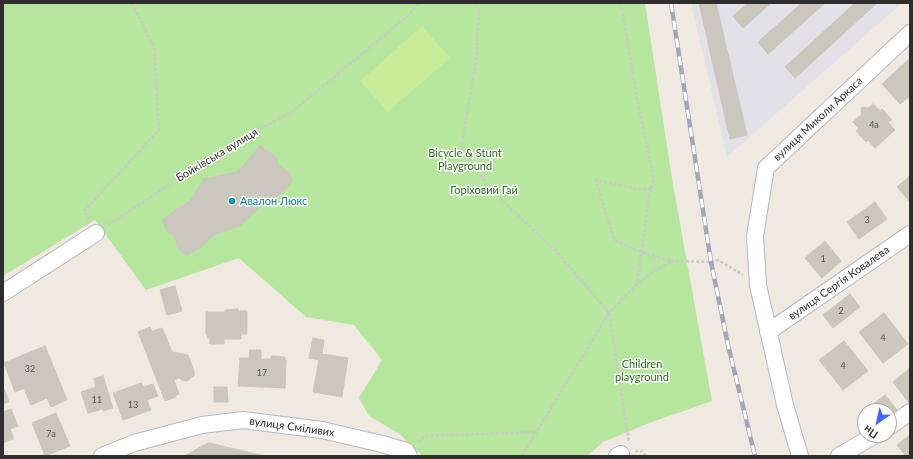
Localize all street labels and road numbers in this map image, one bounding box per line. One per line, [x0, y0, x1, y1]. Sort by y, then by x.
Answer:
street label: вулиця Миколи Аркаса [771, 74, 865, 164]
street label: Бойківська вулиця [174, 125, 260, 185]
street label: вулиця Сергія Ковалева [786, 243, 892, 323]
street label: вулиця Сміливих [249, 414, 335, 440]

